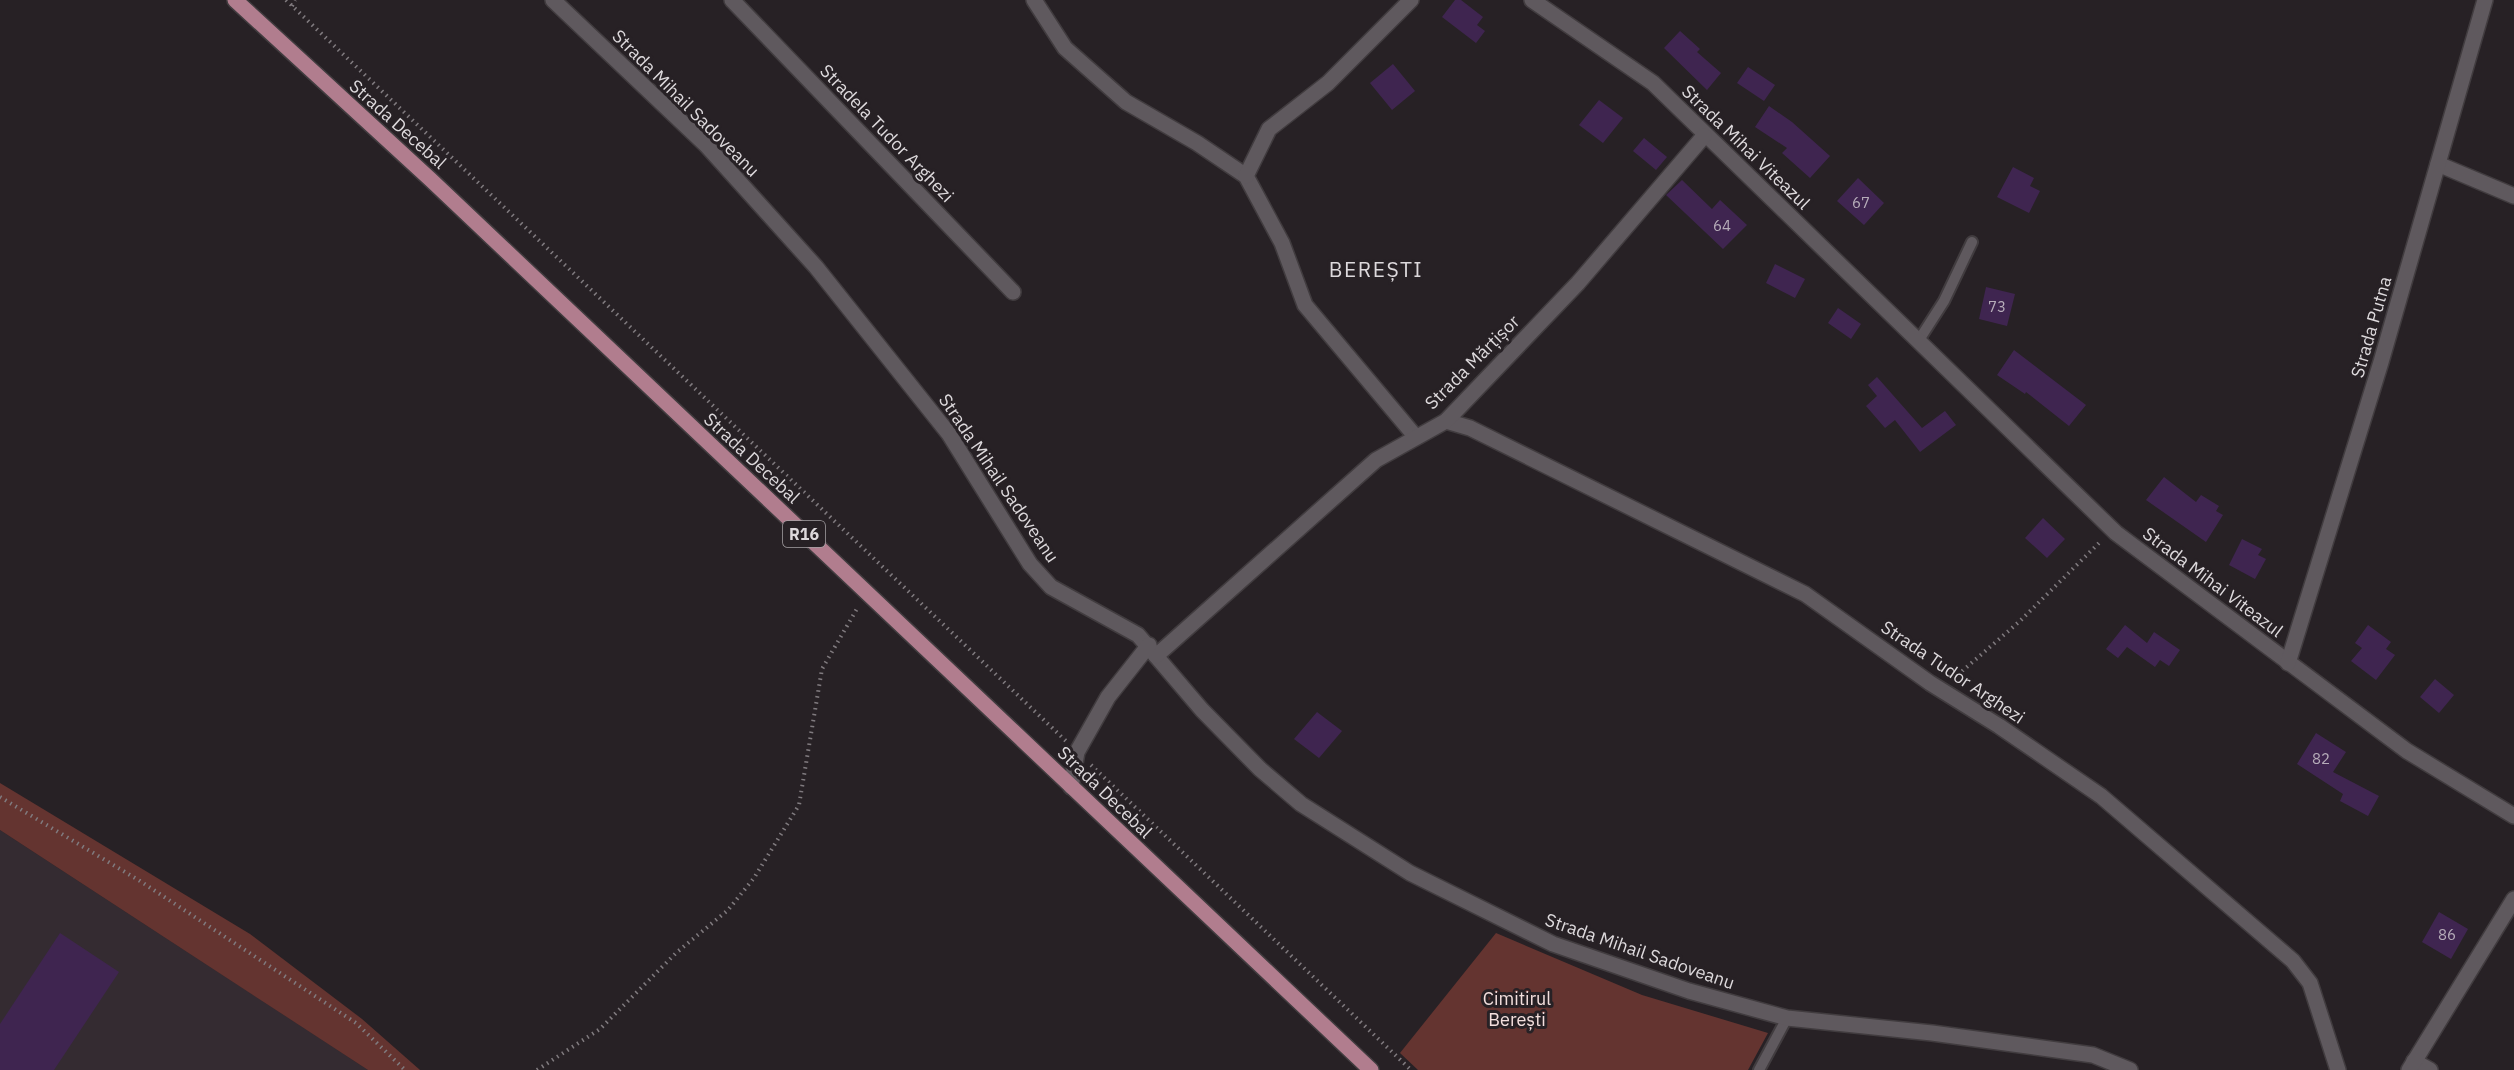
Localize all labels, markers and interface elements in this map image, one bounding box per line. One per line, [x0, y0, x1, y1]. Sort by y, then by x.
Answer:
street label: Strada Mihail Sadoveanu [608, 25, 764, 181]
street label: Stradela Tudor Arghezi [815, 59, 959, 207]
street label: Strada Decebal [345, 74, 451, 174]
street label: Strada Mihai Viteazul [1677, 80, 1815, 214]
house number: 67 [1852, 193, 1870, 212]
house number: 64 [1713, 216, 1731, 235]
district label: BEREȘTI [1329, 255, 1423, 283]
street label: Strada Putna [2346, 273, 2397, 380]
house number: 73 [1988, 297, 2006, 316]
street label: Strada Mărțișor [1420, 310, 1524, 414]
street label: Strada Mihail Sadoveanu [934, 389, 1064, 567]
street label: Strada Decebal [699, 408, 805, 508]
road number: R16 [783, 521, 825, 547]
street label: Strada Mihai Viteazul [2138, 522, 2288, 642]
street label: Strada Tudor Arghezi [1877, 615, 2029, 729]
street label: Strada Decebal [1053, 741, 1157, 843]
house number: 82 [2312, 749, 2330, 768]
street label: Strada Mihail Sadoveanu [1542, 908, 1738, 994]
house number: 86 [2438, 925, 2456, 944]
park label: Cimitirul Berești [1483, 987, 1551, 1031]

